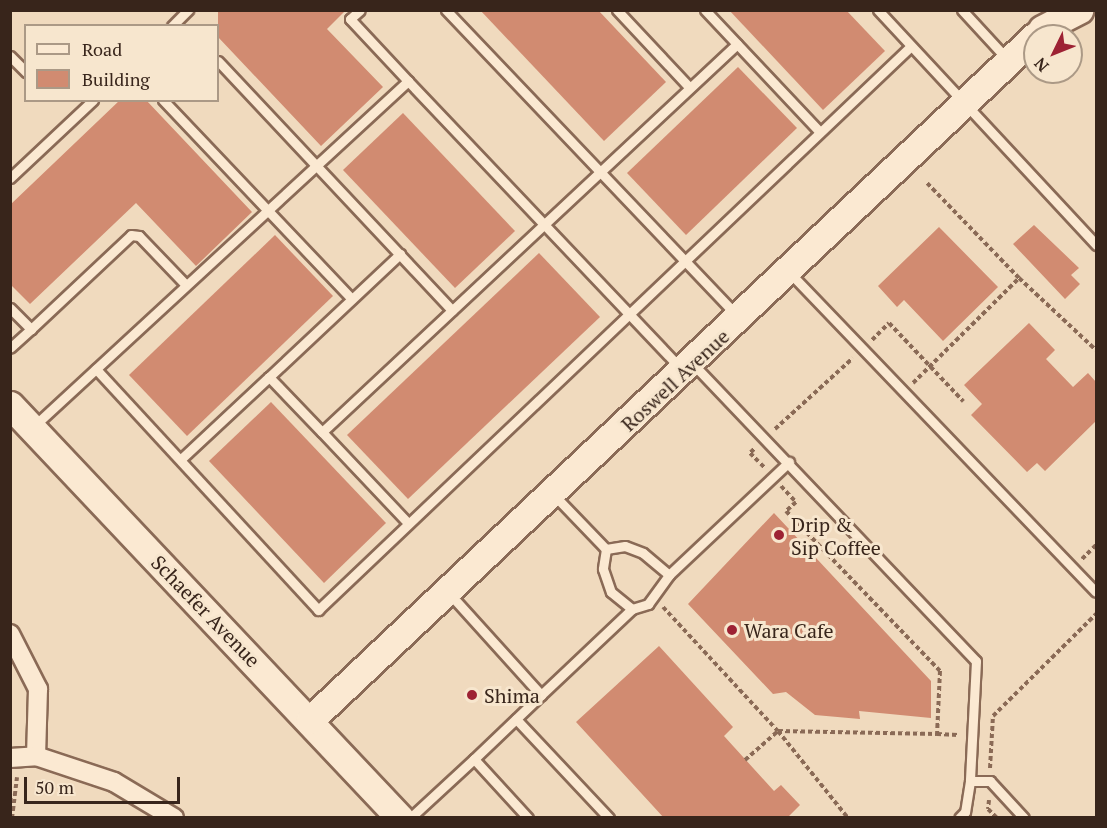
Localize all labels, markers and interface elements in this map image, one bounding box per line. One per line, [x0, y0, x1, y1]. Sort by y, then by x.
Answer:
legend [24, 24, 219, 102]
north arrow [1023, 24, 1083, 84]
text: Road [82, 37, 122, 61]
text: N [1029, 53, 1053, 77]
text: Building [82, 67, 150, 91]
street label: Roswell Avenue [616, 324, 734, 436]
place label: Drip & Sip Coffee [791, 512, 881, 559]
marker: Drip & Sip Coffee [772, 528, 786, 542]
street label: Schaefer Avenue [146, 550, 266, 672]
place label: Wara Cafe [744, 618, 834, 642]
marker: Wara Cafe [725, 623, 739, 637]
place label: Shima [484, 683, 540, 707]
marker: Shima [465, 688, 479, 702]
scale bar [27, 765, 183, 803]
text: 50 m [35, 775, 74, 799]

